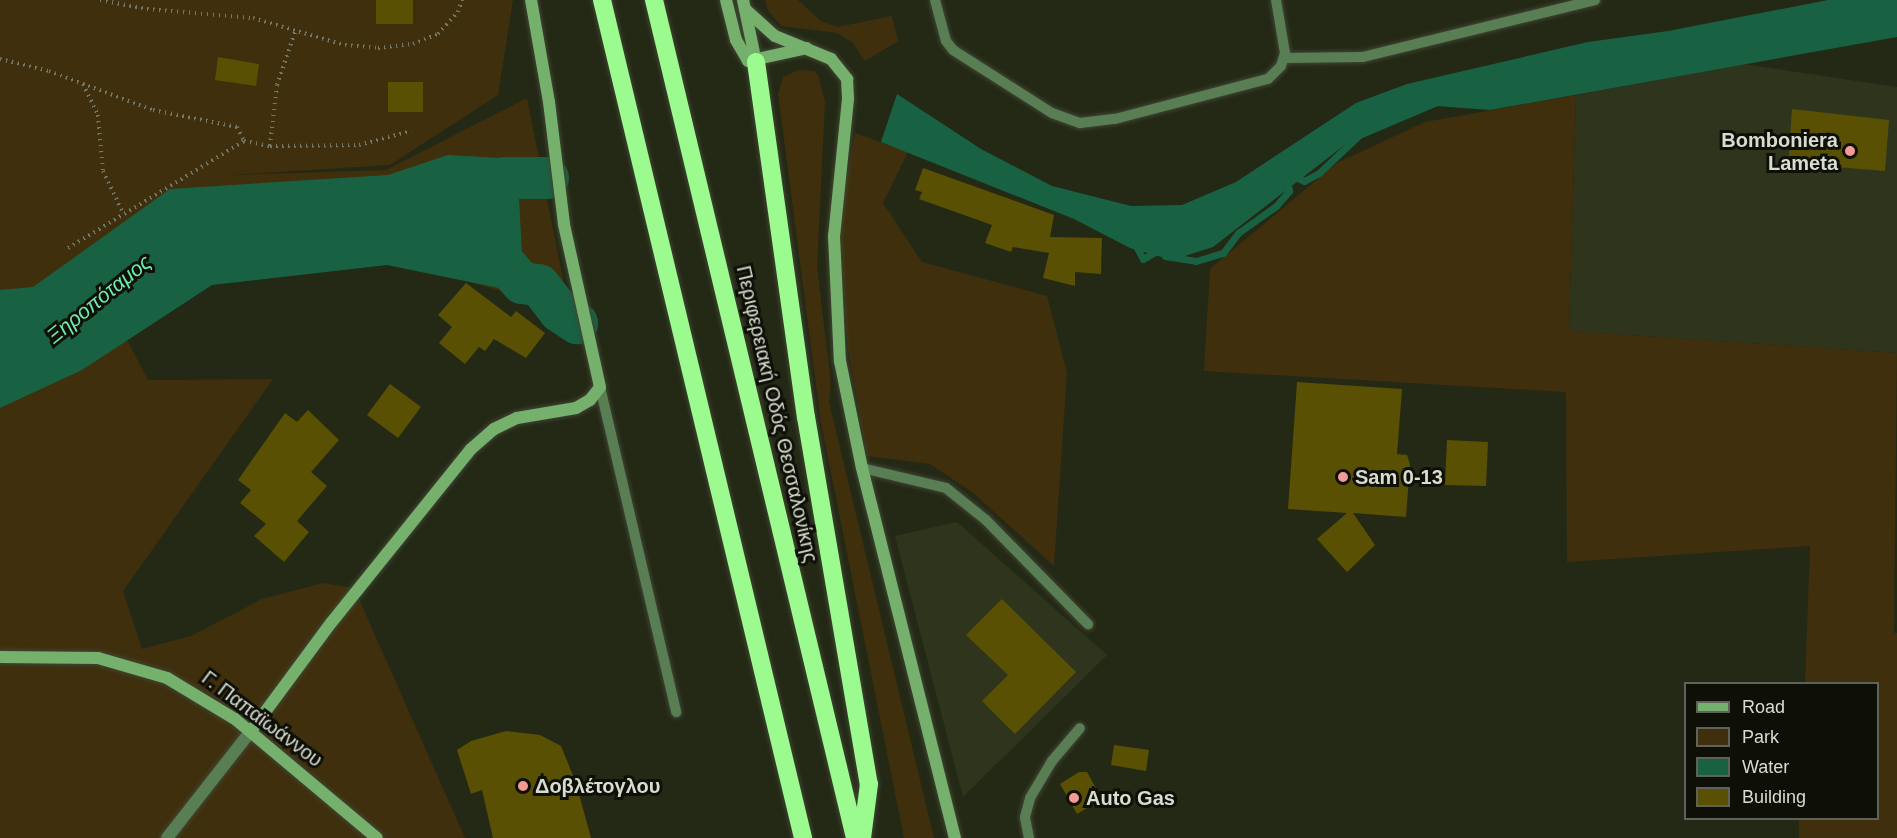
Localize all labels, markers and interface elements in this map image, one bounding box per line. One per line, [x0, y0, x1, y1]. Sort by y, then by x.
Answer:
place label: Bomboniera Lameta [1721, 128, 1838, 175]
marker: Bomboniera Lameta [1843, 144, 1857, 158]
water label: Ξηροπόταμος [42, 249, 156, 349]
street label: Περιφερειακή Οδός Θεσσαλονίκης [731, 263, 823, 565]
place label: Sam 0-13 [1355, 465, 1443, 489]
marker: Sam 0-13 [1336, 470, 1350, 484]
street label: Γ. Παπαϊωάννου [197, 666, 327, 772]
legend [1684, 682, 1879, 820]
text: Road [1742, 697, 1785, 717]
text: Park [1742, 727, 1779, 747]
text: Water [1742, 757, 1789, 777]
place label: Δοβλέτογλου [535, 774, 660, 798]
marker: Δοβλέτογλου [516, 779, 530, 793]
place label: Auto Gas [1086, 786, 1175, 810]
text: Building [1742, 787, 1806, 807]
marker: Auto Gas [1067, 791, 1081, 805]

